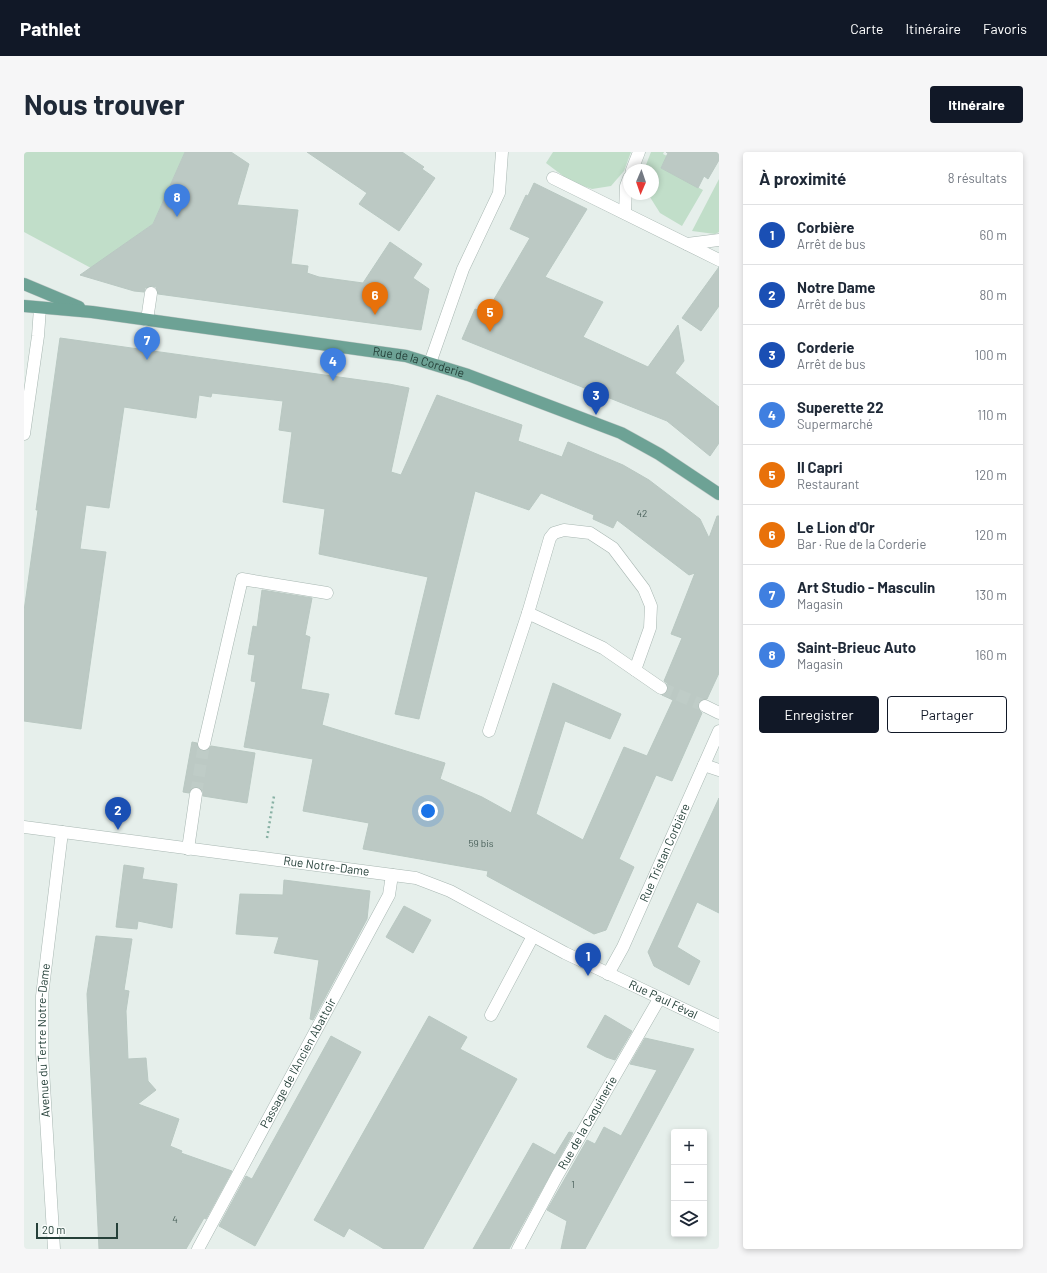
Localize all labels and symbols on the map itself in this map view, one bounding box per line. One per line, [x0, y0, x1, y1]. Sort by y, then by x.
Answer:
north arrow [623, 164, 659, 200]
pin: 8 [164, 184, 190, 217]
pin: 6 [362, 282, 388, 315]
pin: 5 [477, 299, 503, 332]
pin: 7 [134, 327, 160, 360]
street label: Rue de la Corderie [372, 343, 466, 380]
pin: 4 [320, 348, 346, 381]
pin: 3 [583, 382, 609, 415]
house number: 42 [637, 507, 647, 519]
pin: 2 [105, 797, 131, 830]
your location [418, 801, 438, 821]
street label: Rue Tristan Corbière [636, 801, 692, 904]
house number: 59 bis [468, 837, 494, 849]
street label: Rue Notre-Dame [283, 853, 371, 878]
pin: 1 [575, 943, 601, 976]
street label: Avenue du Tertre Notre-Dame [34, 962, 52, 1118]
street label: Rue Paul Féval [627, 976, 700, 1021]
street label: Passage de l'Ancien Abattoir [257, 995, 338, 1130]
street label: Rue de la Caquinerie [554, 1073, 619, 1172]
house number: 1 [571, 1178, 575, 1190]
house number: 4 [172, 1213, 178, 1225]
scale bar [36, 1221, 118, 1240]

